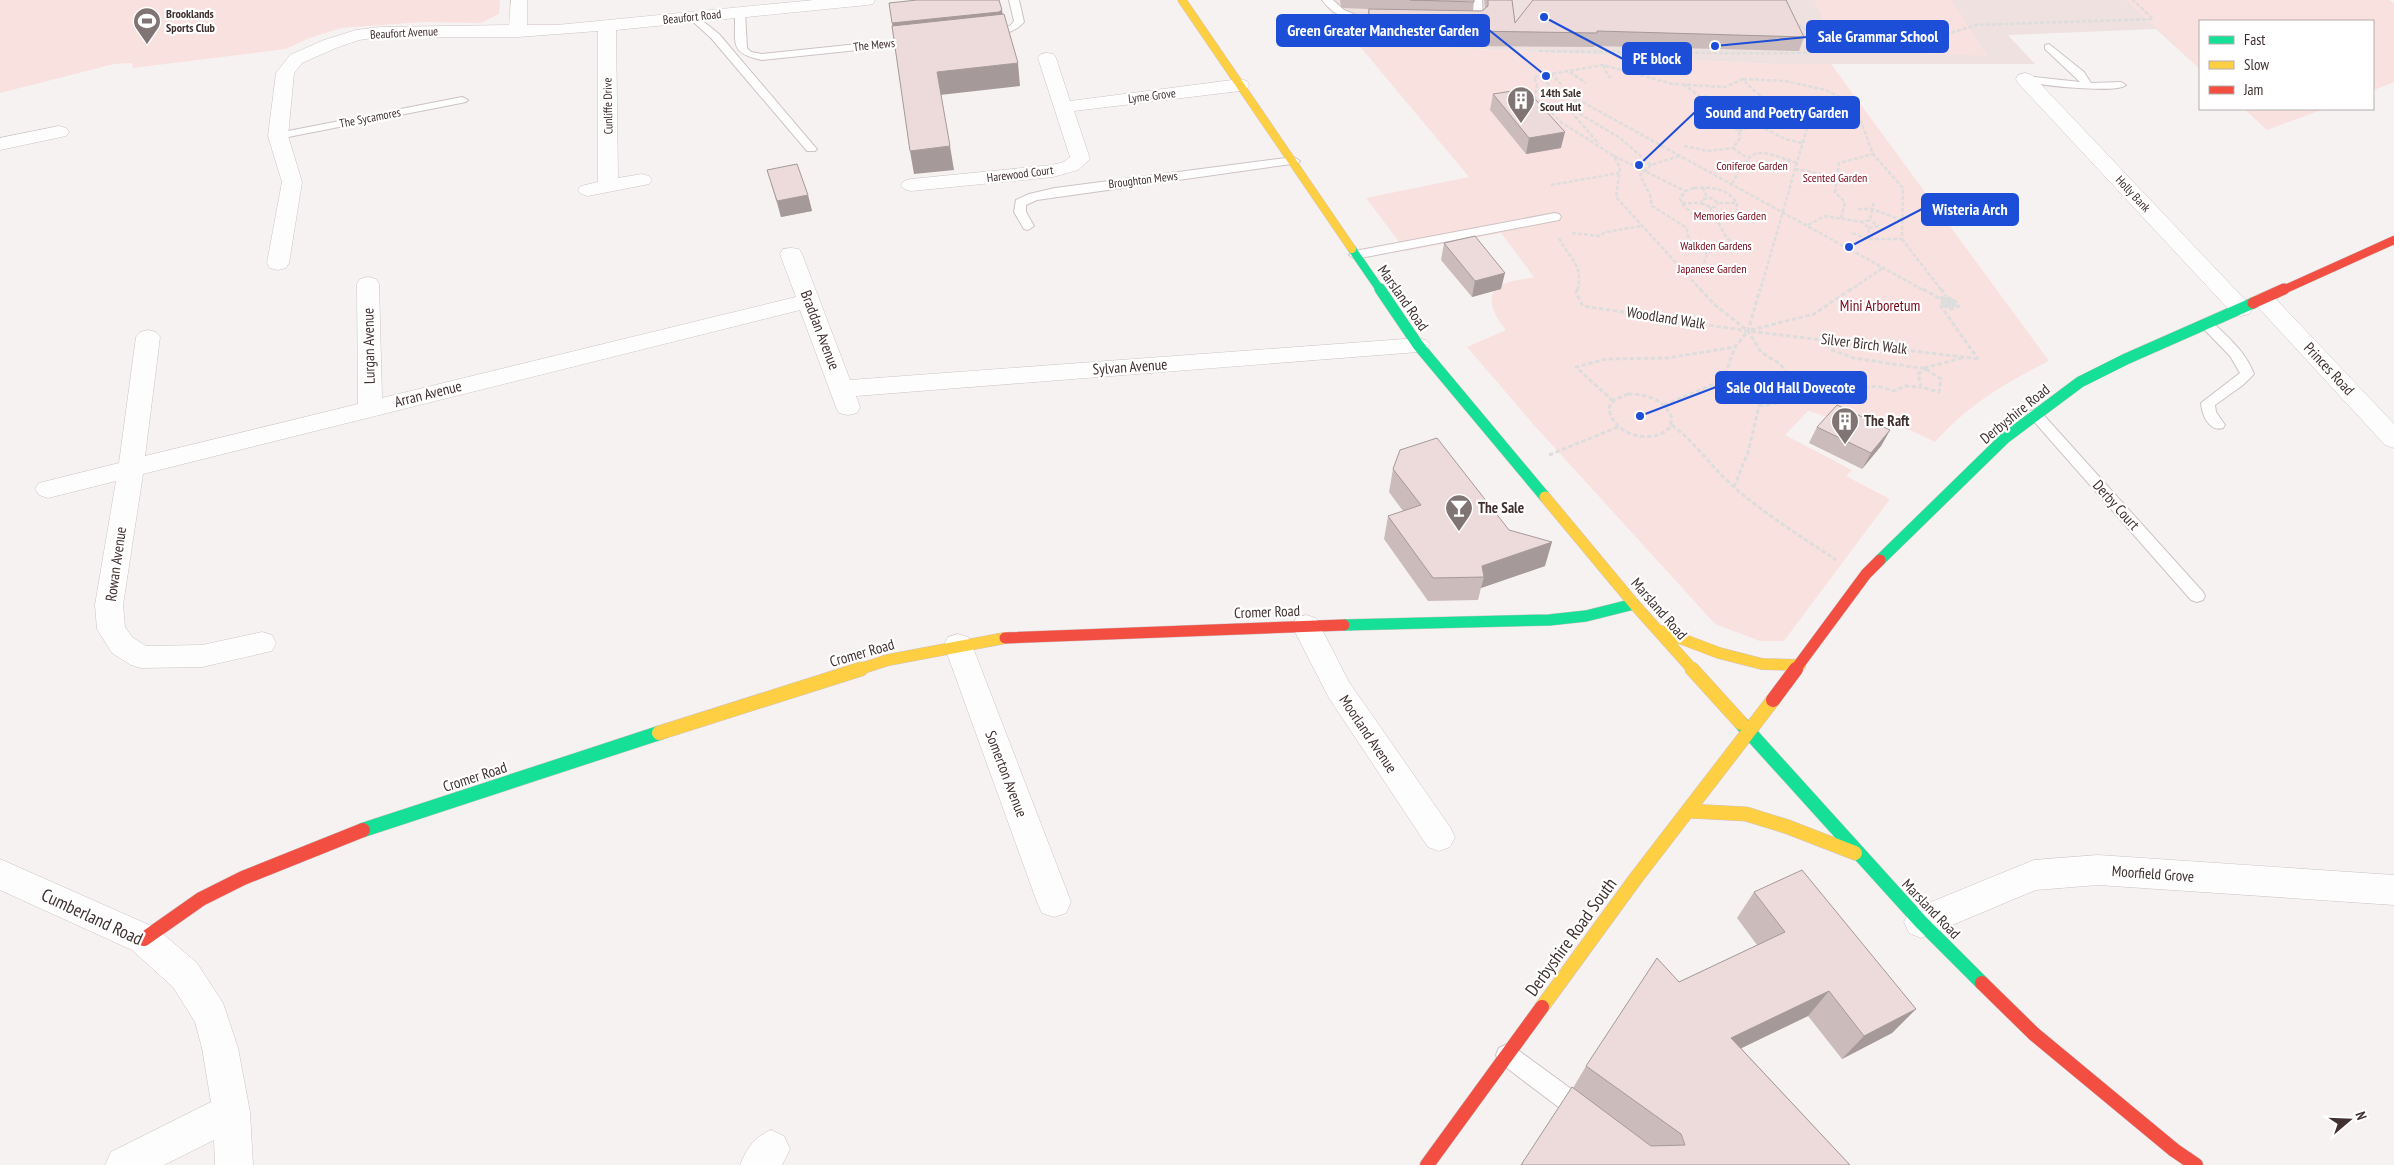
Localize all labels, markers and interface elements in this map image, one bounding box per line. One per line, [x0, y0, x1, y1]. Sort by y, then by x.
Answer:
sports icon: Brooklands Sports Club [132, 6, 162, 45]
place label: Brooklands Sports Club [166, 6, 216, 35]
street label: Beaufort Road [662, 6, 722, 27]
callout: Green Greater Manchester Garden [1277, 15, 1489, 46]
text: Green Greater Manchester Garden [1287, 20, 1479, 40]
legend [2199, 20, 2374, 110]
callout: Sale Grammar School [1807, 21, 1948, 52]
street label: Beaufort Avenue [370, 23, 438, 42]
text: Sale Grammar School [1818, 26, 1938, 46]
text: Fast [2244, 30, 2265, 49]
street label: The Mews [852, 35, 896, 54]
callout: PE block [1623, 43, 1691, 74]
text: PE block [1633, 48, 1681, 68]
text: Slow [2244, 55, 2269, 74]
street label: Cunliffe Drive [600, 78, 615, 134]
text: Jam [2243, 80, 2263, 99]
street label: Lyme Grove [1127, 85, 1177, 106]
building icon: 14th Sale Scout Hut [1506, 85, 1536, 124]
place label: 14th Sale Scout Hut [1540, 85, 1582, 114]
callout: Sound and Poetry Garden [1695, 97, 1859, 128]
text: Sound and Poetry Garden [1705, 102, 1849, 122]
street label: The Sycamores [338, 104, 402, 131]
park label: Coniferoe Garden [1716, 158, 1788, 173]
street label: Harewood Court [986, 162, 1055, 185]
street label: Broughton Mews [1107, 168, 1178, 191]
park label: Scented Garden [1803, 170, 1867, 185]
street label: Holly Bank [2113, 172, 2154, 215]
callout: Wisteria Arch [1922, 194, 2018, 225]
text: Wisteria Arch [1931, 199, 2008, 219]
park label: Memories Garden [1694, 208, 1766, 223]
park label: Walkden Gardens [1680, 238, 1752, 253]
street label: Marsland Road [1374, 261, 1433, 334]
park label: Japanese Garden [1677, 261, 1746, 276]
street label: Braddan Avenue [797, 287, 844, 372]
park label: Mini Arboretum [1840, 296, 1920, 315]
street label: Woodland Walk [1625, 302, 1707, 333]
street label: Lurgan Avenue [358, 308, 379, 384]
street label: Silver Birch Walk [1820, 329, 1908, 358]
street label: Princes Road [2300, 338, 2359, 399]
street label: Sylvan Avenue [1092, 354, 1168, 379]
callout: Sale Old Hall Dovecote [1716, 372, 1866, 403]
street label: Arran Avenue [392, 376, 463, 411]
text: Sale Old Hall Dovecote [1726, 377, 1856, 397]
street label: Derbyshire Road [1976, 380, 2053, 447]
building icon: The Raft [1830, 406, 1860, 445]
place label: The Raft [1864, 411, 1910, 430]
street label: Derby Court [2089, 476, 2144, 534]
bar icon: The Sale [1444, 493, 1474, 532]
place label: The Sale [1478, 498, 1524, 517]
street label: Rowan Avenue [101, 525, 130, 602]
street label: Marsland Road [1627, 574, 1692, 644]
street label: Cromer Road [1234, 601, 1300, 622]
street label: Cromer Road [827, 634, 896, 671]
street label: Moorland Avenue [1335, 691, 1401, 776]
street label: Somerton Avenue [981, 728, 1032, 820]
street label: Cromer Road [440, 757, 509, 796]
street label: Moorfield Grove [2111, 861, 2195, 886]
street label: Derbyshire Road South [1520, 873, 1621, 1001]
street label: Marsland Road [1898, 875, 1965, 943]
street label: Cumberland Road [38, 883, 147, 950]
north arrow [2324, 1095, 2374, 1145]
text: N [2352, 1109, 2371, 1122]

